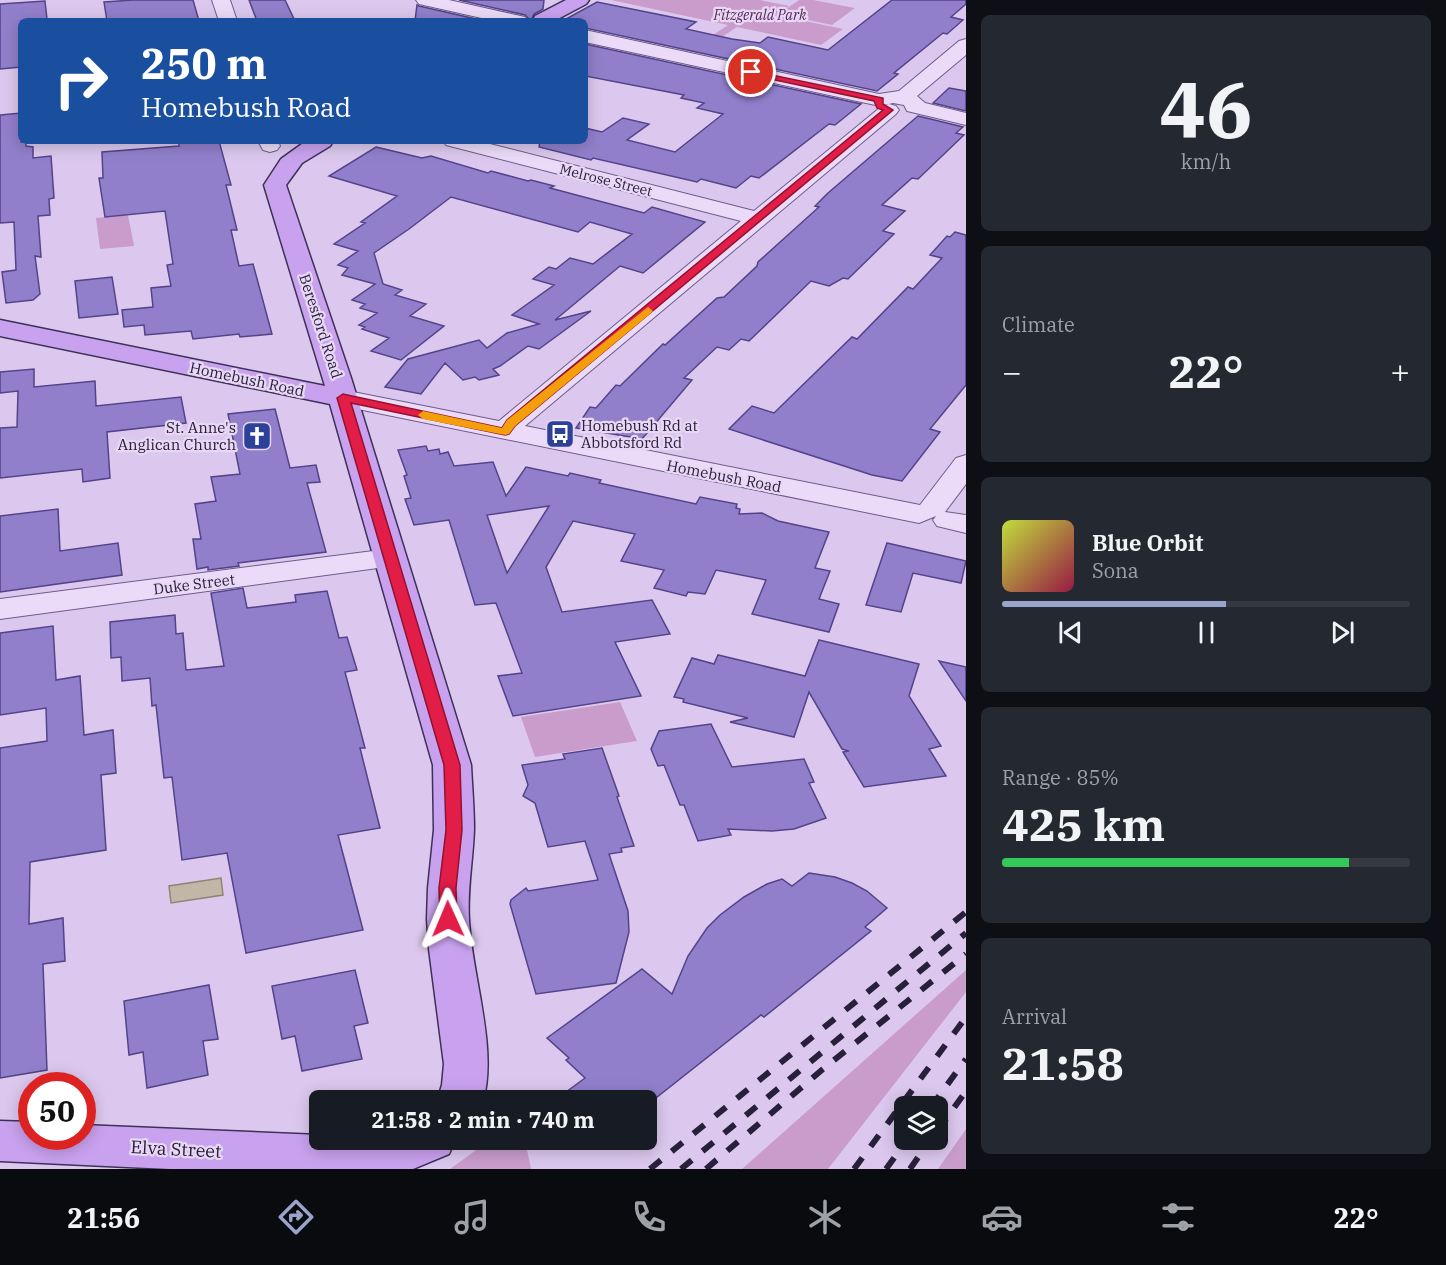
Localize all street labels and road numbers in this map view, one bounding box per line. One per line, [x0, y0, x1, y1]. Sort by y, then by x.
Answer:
street label: Melrose Street [558, 160, 654, 200]
street label: Beresford Road [295, 271, 347, 381]
street label: Homebush Road [188, 358, 306, 400]
street label: Homebush Road [665, 456, 783, 496]
street label: Duke Street [152, 570, 236, 598]
street label: Elva Street [130, 1135, 222, 1163]

